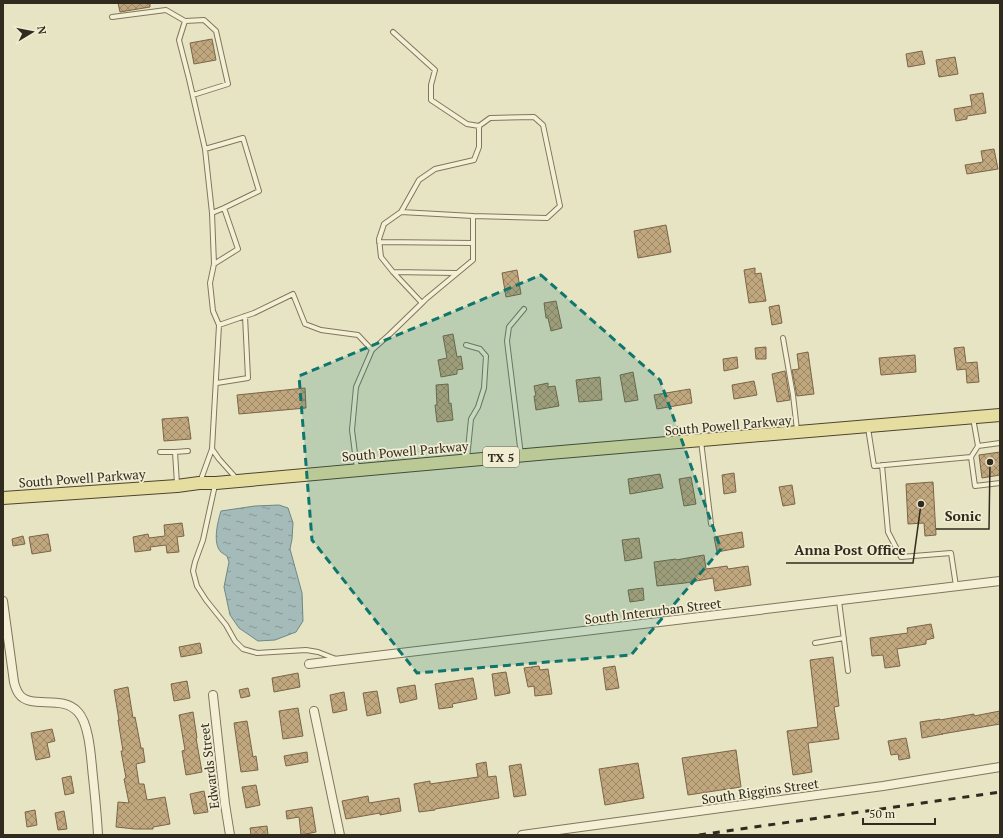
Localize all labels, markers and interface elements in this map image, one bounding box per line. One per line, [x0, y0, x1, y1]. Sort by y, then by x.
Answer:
north arrow [12, 12, 52, 52]
text: N [34, 25, 50, 36]
street label: South Powell Parkway [664, 410, 792, 440]
street label: South Powell Parkway [341, 436, 469, 466]
road number: TX 5 [483, 447, 519, 467]
street label: South Powell Parkway [18, 465, 146, 491]
callout: Sonic [936, 503, 989, 529]
text: Sonic [945, 506, 982, 525]
callout: Anna Post Office [786, 537, 913, 563]
text: Anna Post Office [794, 540, 906, 559]
street label: South Interurban Street [584, 594, 723, 628]
street label: Edwards Street [195, 722, 223, 810]
street label: South Riggins Street [700, 774, 820, 808]
scale bar [863, 800, 935, 826]
text: 50 m [869, 806, 896, 821]

